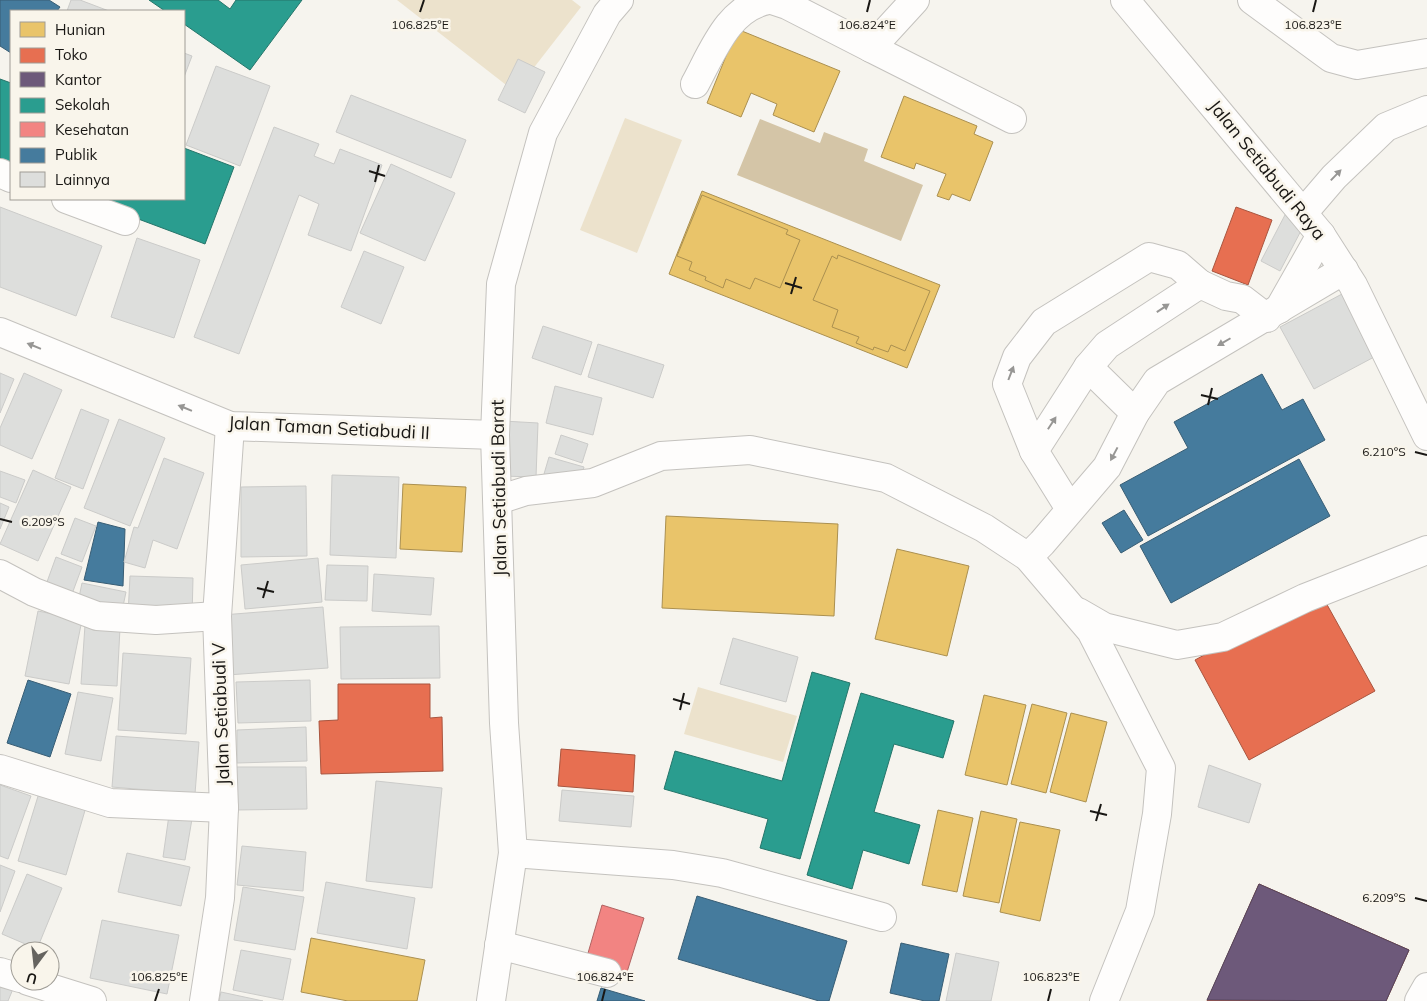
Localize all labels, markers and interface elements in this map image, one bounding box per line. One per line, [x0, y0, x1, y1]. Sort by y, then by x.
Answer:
legend [10, 10, 185, 200]
text: 106.825°E [391, 17, 449, 32]
text: 106.824°E [838, 17, 896, 32]
text: 106.823°E [1284, 17, 1342, 32]
text: Hunian [55, 20, 105, 39]
text: Toko [55, 45, 88, 64]
text: Kantor [55, 70, 102, 89]
text: Sekolah [55, 95, 110, 114]
street label: Jalan Setiabudi Raya [1204, 95, 1331, 244]
text: Kesehatan [55, 120, 129, 139]
text: Publik [55, 145, 97, 164]
one-way arrow [1330, 169, 1342, 181]
text: Lainnya [55, 170, 110, 189]
one-way arrow [1156, 303, 1169, 313]
one-way arrow [1218, 338, 1231, 347]
one-way arrow [27, 342, 42, 350]
one-way arrow [1008, 366, 1016, 380]
street label: Jalan Setiabudi Barat [485, 399, 512, 577]
one-way arrow [177, 404, 192, 412]
street label: Jalan Taman Setiabudi II [228, 411, 430, 444]
one-way arrow [1047, 416, 1056, 430]
text: 6.210°S [1362, 444, 1406, 459]
one-way arrow [1110, 447, 1118, 461]
text: 6.209°S [21, 514, 65, 529]
street label: Jalan Setiabudi V [206, 642, 234, 786]
text: 6.209°S [1362, 890, 1406, 905]
north arrow [10, 941, 60, 991]
text: U [24, 969, 39, 989]
text: 106.825°E [130, 969, 188, 984]
text: 106.824°E [576, 969, 634, 984]
text: 106.823°E [1022, 969, 1080, 984]

